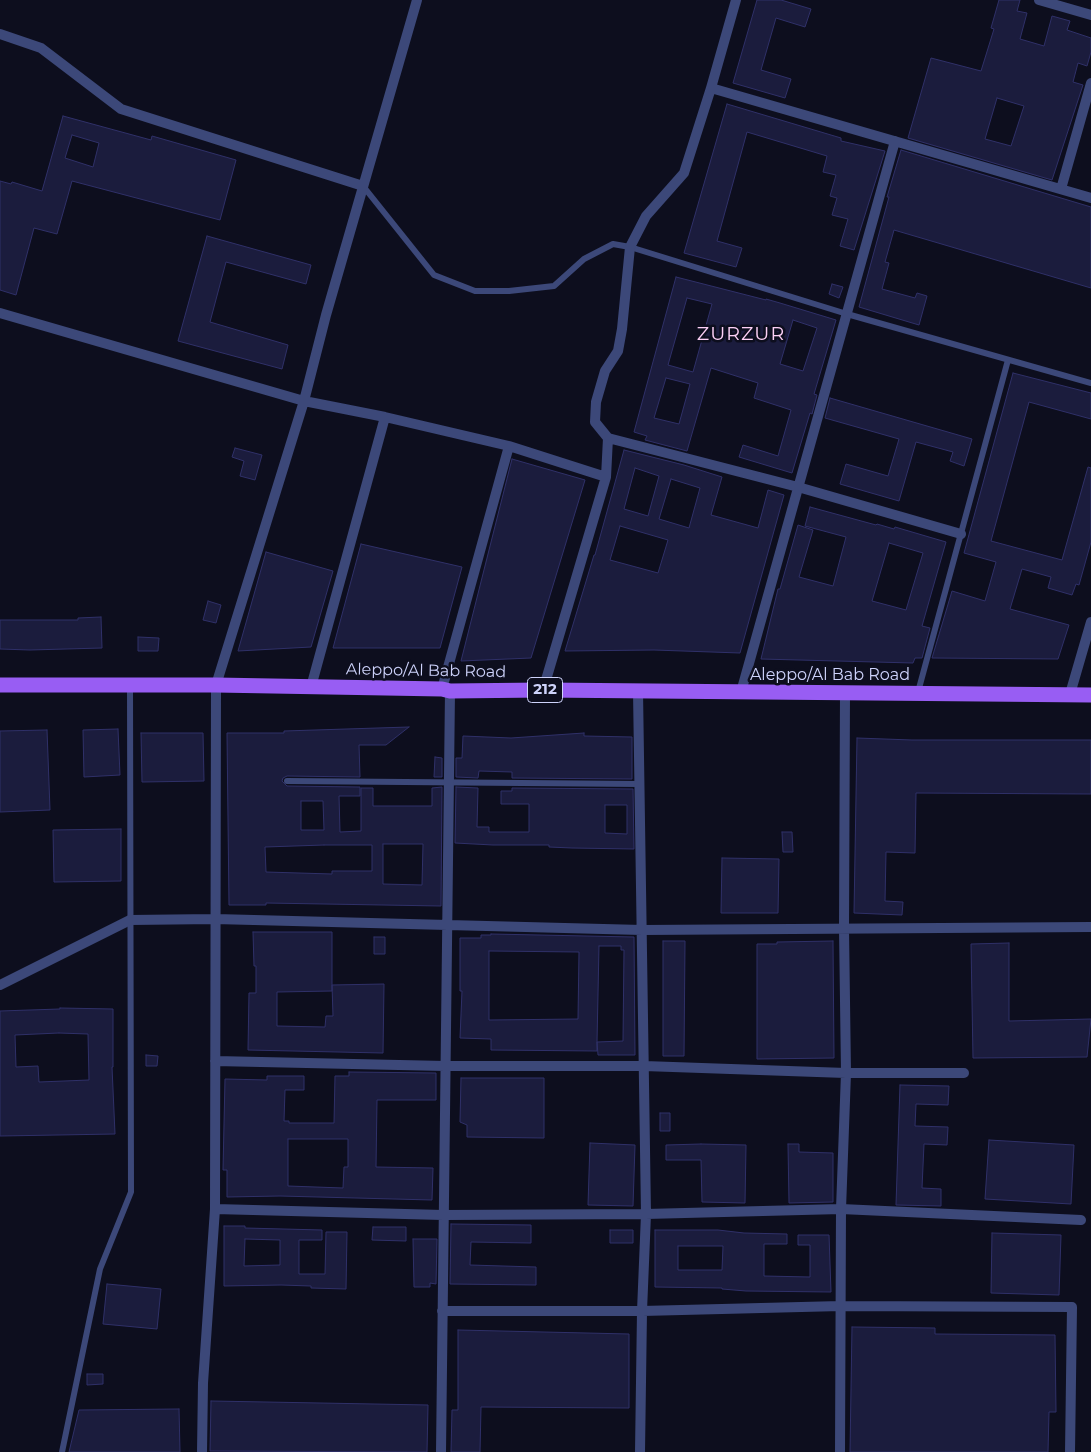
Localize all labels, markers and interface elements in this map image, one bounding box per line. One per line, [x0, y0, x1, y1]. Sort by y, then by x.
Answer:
district label: ZURZUR [696, 323, 786, 345]
street label: Aleppo/Al Bab Road [346, 660, 506, 682]
street label: Aleppo/Al Bab Road [750, 665, 910, 685]
road number: 212 [528, 678, 562, 702]

